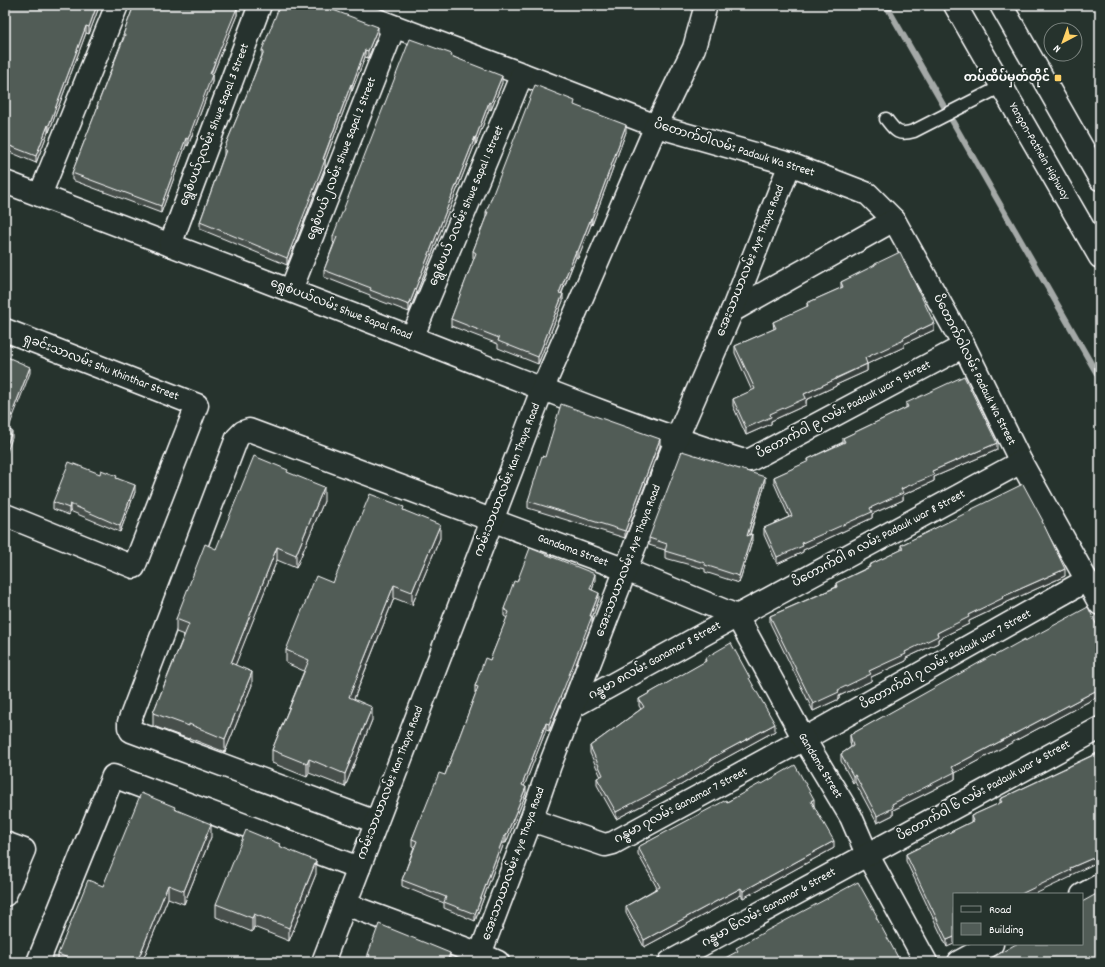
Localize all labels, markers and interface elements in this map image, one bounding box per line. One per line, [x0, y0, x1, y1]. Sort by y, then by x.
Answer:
north arrow [1043, 22, 1083, 62]
street label: ရွေစံပယ်၃လမ်း Shwe Sapal 3 Street [174, 40, 254, 209]
text: N [1050, 40, 1065, 56]
place label: တပ်ထိပ်မှတ်တိုင် [964, 67, 1050, 88]
marker: တပ်ထိပ်မှတ်တိုင် [1053, 73, 1063, 83]
street label: ရွေစံပယ်၂လမ်း Shwe Sapal 2 Street [301, 74, 381, 243]
street label: Yangon-Pathein Highway [1004, 100, 1075, 204]
street label: ပိတောက်ဝါလမ်း Padauk Wa Street [651, 114, 818, 182]
street label: ရွေစံပယ် ၁လမ်း Shwe Sapal 1 Street [424, 122, 509, 289]
street label: အေးသာယာလမ်း Aye Thaya Road [711, 182, 789, 339]
street label: ရွေစံပယ်လမ်း Shwe Sapal Road [268, 273, 415, 345]
street label: ပိတောက်ဝါလမ်း Padauk Wa Street [928, 291, 1022, 449]
street label: ရှခင်းသာလမ်း Shu Khinthar Street [21, 329, 182, 406]
street label: ပိတောက်ဝါ ၉ လမ်း Padauk war 9 Street [753, 355, 935, 463]
street label: ကမ်းသာယာလမ်း Kan Thaya Road [469, 400, 545, 559]
street label: အေးသာယာလမ်း Aye Thaya Road [590, 482, 666, 640]
street label: ပိတောက်ဝါ ၈ လမ်း Padauk war 8 Street [789, 484, 969, 592]
street label: Gandama Street [535, 529, 611, 571]
street label: ပိတောက်ဝါ ၇ လမ်း Padauk war 7 Street [856, 604, 1035, 714]
street label: ဂန္ဓမာ ၈လမ်း Ganamar 8 Street [585, 615, 725, 705]
street label: ကမ်းသာယာလမ်း Kan Thaya Road [352, 703, 428, 862]
street label: Gandama Street [794, 730, 847, 802]
street label: ပိတောက်ဝါ ၆ လမ်း Padauk war 6 Street [893, 734, 1074, 846]
street label: ဂန္ဓမာ ၇လမ်း Ganamar 7 Street [610, 762, 751, 849]
street label: အေးသာယာလမ်း Aye Thaya Road [476, 784, 550, 943]
street label: ဂန္ဓမာ ၆လမ်း Ganamar 6 Street [698, 862, 840, 952]
legend [953, 893, 1083, 945]
text: Road [989, 902, 1011, 919]
text: Building [989, 922, 1024, 939]

